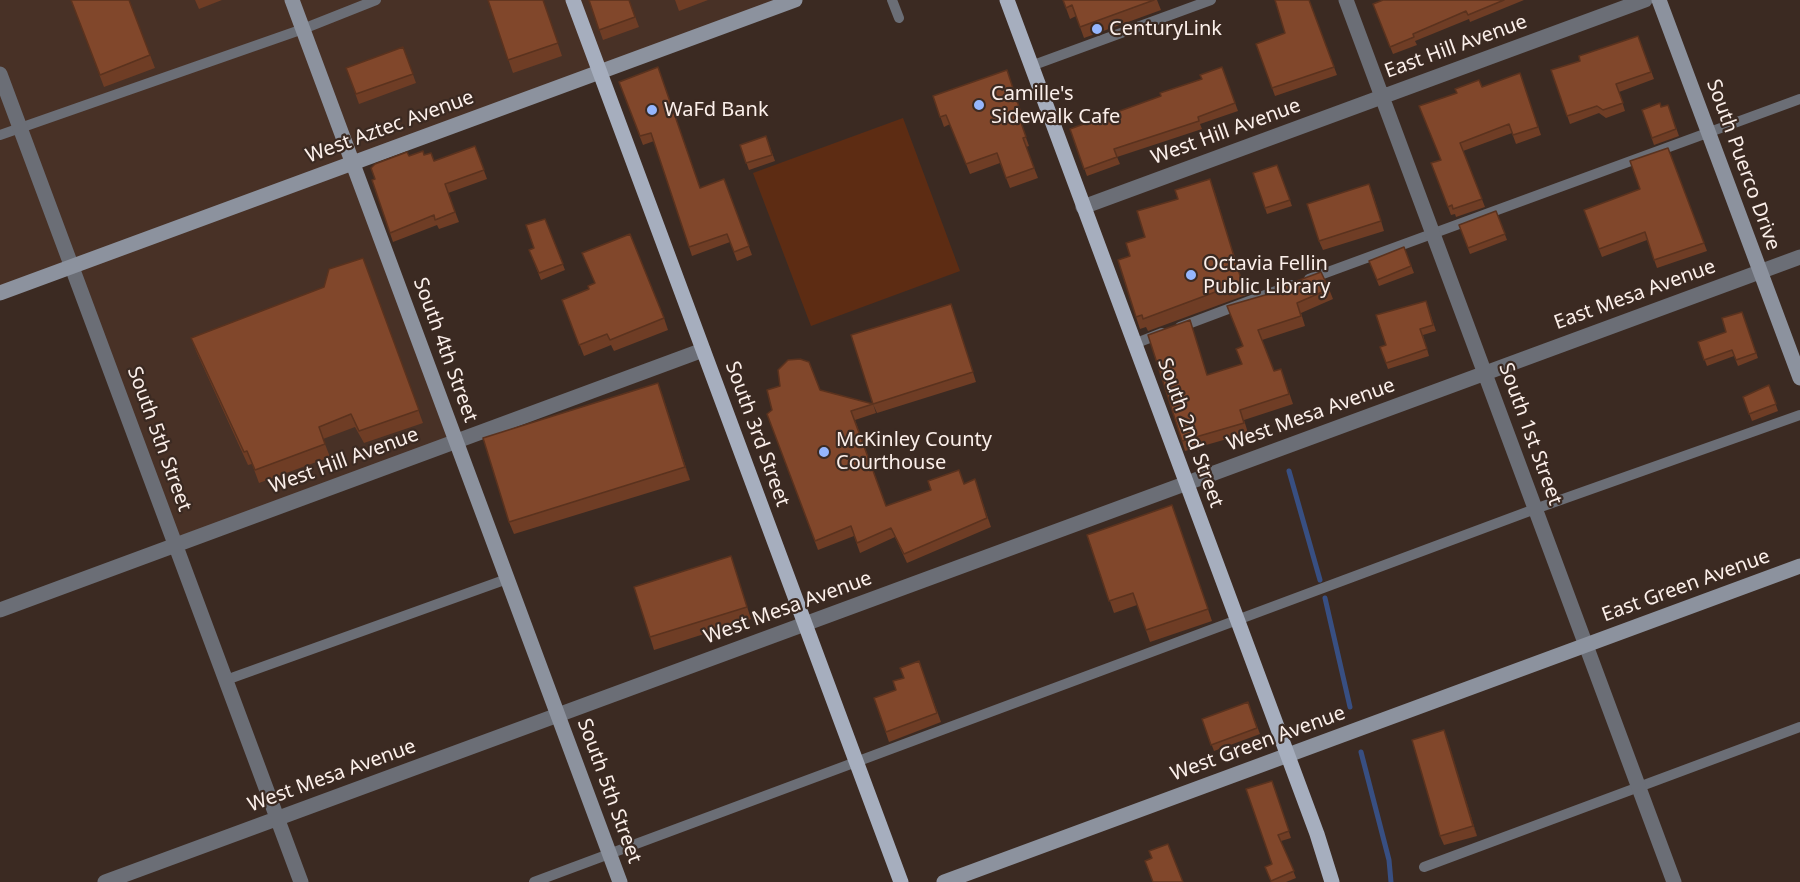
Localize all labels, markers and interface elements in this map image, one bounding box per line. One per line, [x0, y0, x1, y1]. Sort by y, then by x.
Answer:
street label: East Hill Avenue [1381, 10, 1531, 84]
place label: CenturyLink [1109, 17, 1222, 41]
marker: CenturyLink [1090, 22, 1104, 36]
street label: South Puerco Drive [1701, 76, 1785, 254]
place label: Camille's Sidewalk Cafe [991, 82, 1120, 129]
street label: West Aztec Avenue [303, 85, 477, 169]
street label: West Hill Avenue [1148, 94, 1304, 170]
place label: WaFd Bank [664, 98, 769, 122]
marker: Camille's Sidewalk Cafe [972, 98, 986, 112]
marker: WaFd Bank [645, 103, 659, 117]
place label: Octavia Fellin Public Library [1203, 252, 1330, 299]
street label: East Mesa Avenue [1551, 255, 1719, 335]
marker: Octavia Fellin Public Library [1184, 268, 1198, 282]
street label: South 4th Street [408, 274, 482, 426]
street label: South 2nd Street [1152, 355, 1228, 511]
street label: South 3rd Street [720, 358, 794, 510]
street label: South 1st Street [1493, 360, 1567, 508]
street label: South 5th Street [122, 363, 196, 515]
street label: West Mesa Avenue [1224, 373, 1398, 457]
street label: West Hill Avenue [266, 423, 422, 499]
place label: McKinley County Courthouse [836, 428, 992, 475]
marker: McKinley County Courthouse [817, 445, 831, 459]
street label: East Green Avenue [1599, 544, 1773, 628]
street label: West Mesa Avenue [701, 566, 875, 650]
street label: West Green Avenue [1167, 701, 1349, 787]
street label: South 5th Street [572, 715, 646, 867]
street label: West Mesa Avenue [245, 734, 419, 818]

